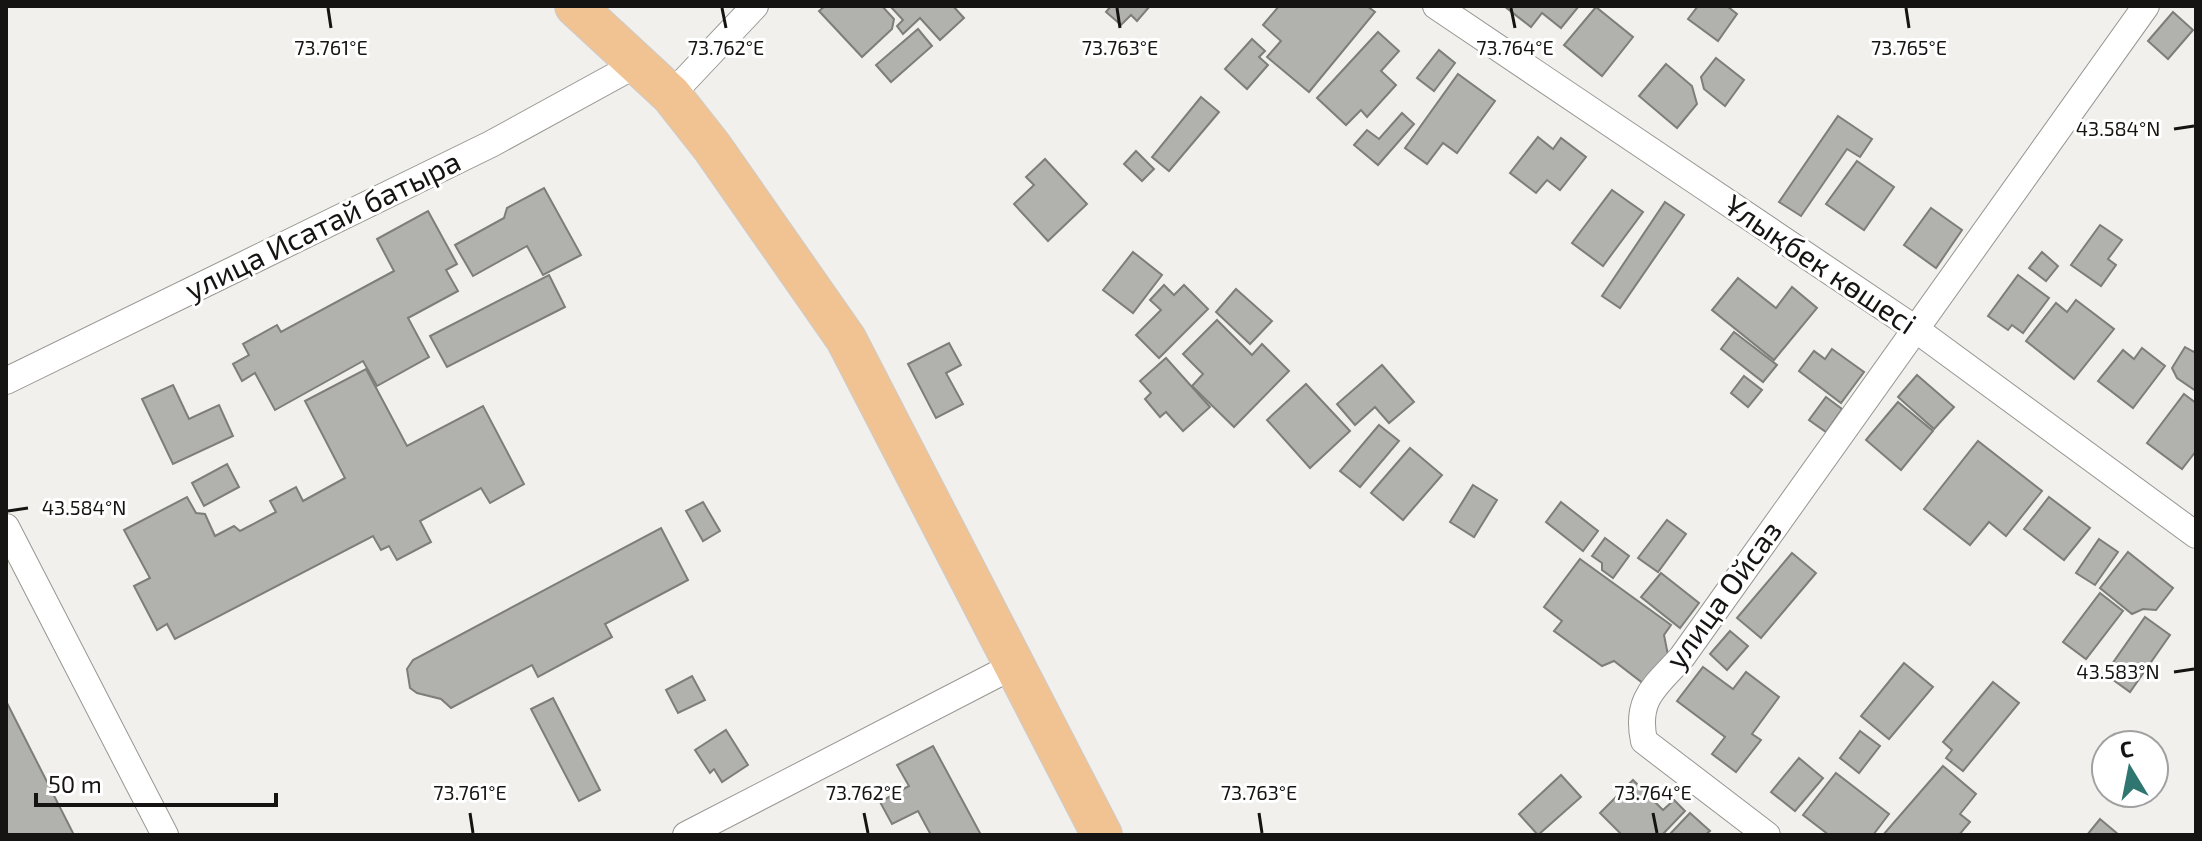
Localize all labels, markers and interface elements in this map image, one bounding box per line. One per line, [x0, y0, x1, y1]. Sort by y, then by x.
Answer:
text: 73.761°E [294, 35, 368, 59]
text: 73.762°E [688, 35, 764, 59]
text: 73.763°E [1082, 35, 1158, 59]
text: 73.764°E [1476, 35, 1554, 59]
text: 73.765°E [1871, 35, 1947, 59]
text: 43.584°N [2076, 116, 2160, 140]
street label: улица Исатай батыра [178, 142, 466, 308]
street label: Ұлықбек көшесі [1718, 186, 1924, 341]
text: 43.584°N [42, 495, 126, 519]
street label: улица Ойсаз [1657, 513, 1789, 676]
text: 43.583°N [2076, 659, 2160, 683]
north arrow [2090, 729, 2170, 809]
text: С [2118, 734, 2135, 762]
scale bar [36, 757, 276, 807]
text: 50 m [48, 769, 102, 798]
text: 73.761°E [433, 780, 507, 804]
text: 73.762°E [826, 780, 902, 804]
text: 73.763°E [1221, 780, 1297, 804]
text: 73.764°E [1614, 780, 1692, 804]

